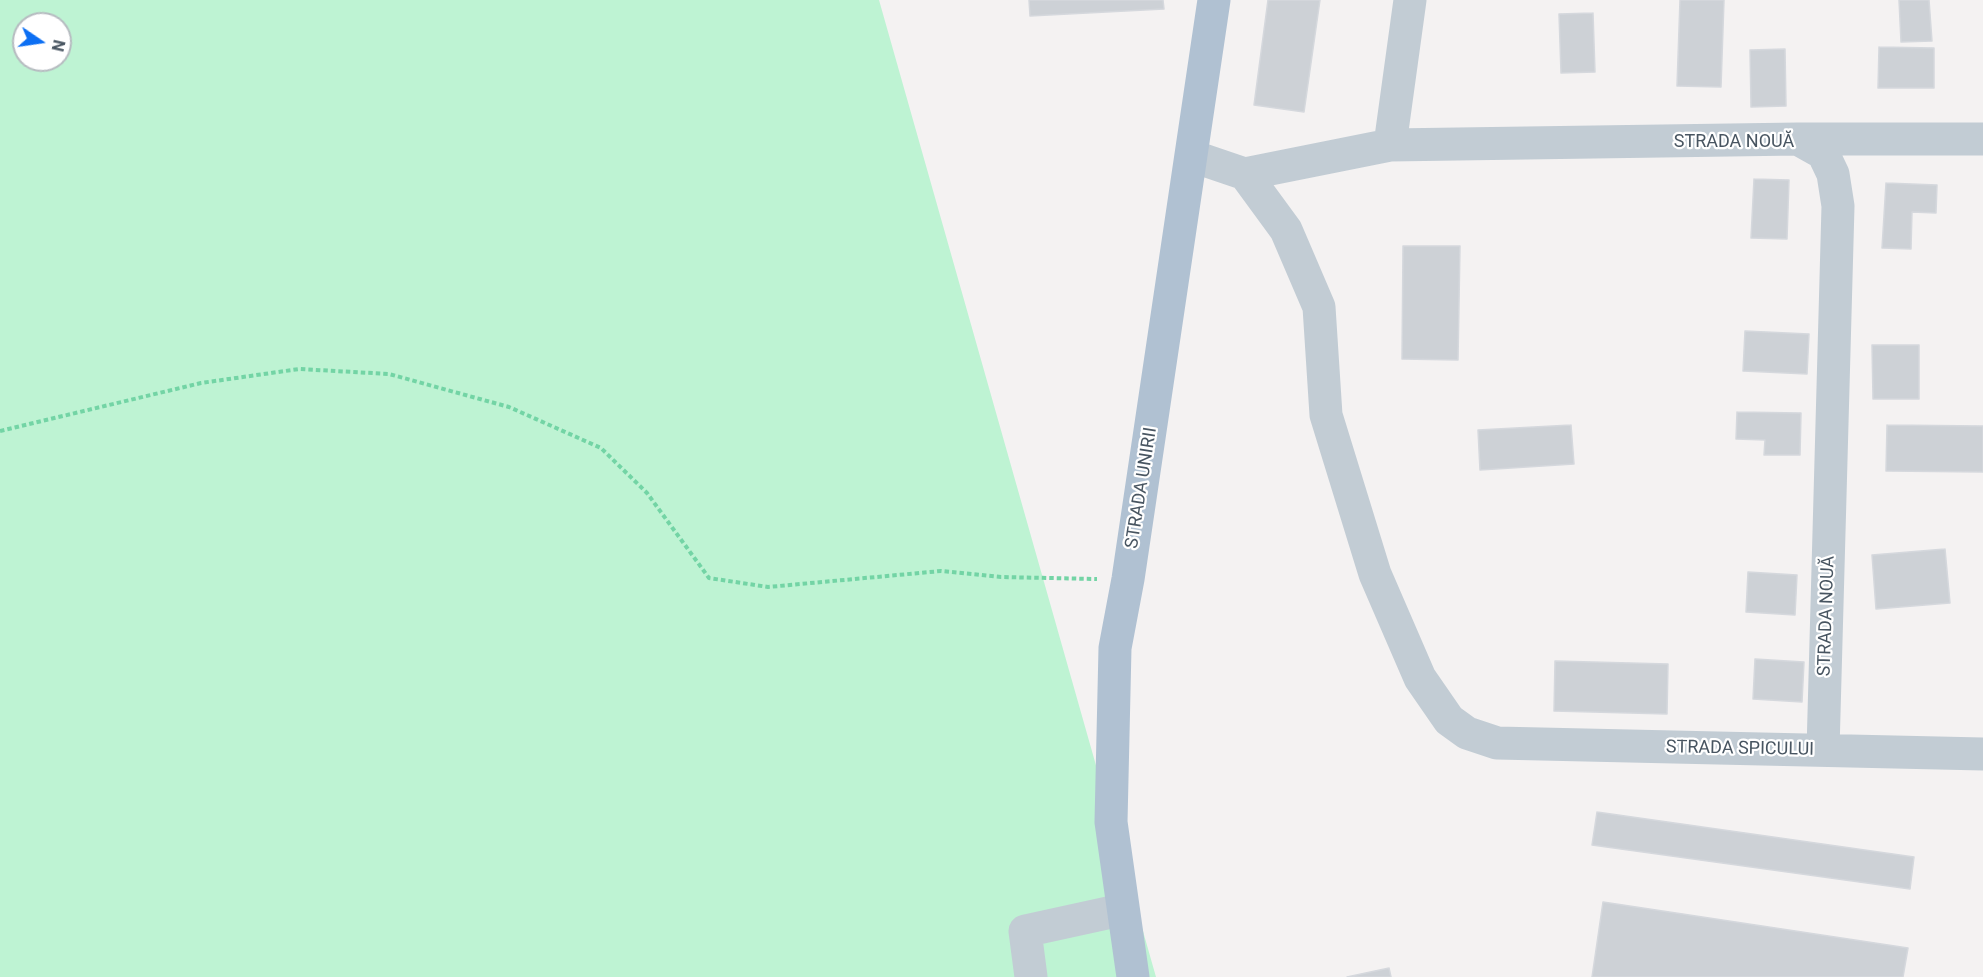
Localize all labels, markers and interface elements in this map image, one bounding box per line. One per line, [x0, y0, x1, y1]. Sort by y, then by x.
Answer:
north arrow [12, 12, 72, 72]
text: N [48, 38, 69, 53]
street label: STRADA NOUĂ [1674, 131, 1794, 153]
street label: STRADA UNIRII [1122, 426, 1162, 550]
street label: STRADA NOUĂ [1814, 555, 1840, 677]
street label: STRADA SPICULUI [1666, 737, 1814, 761]

